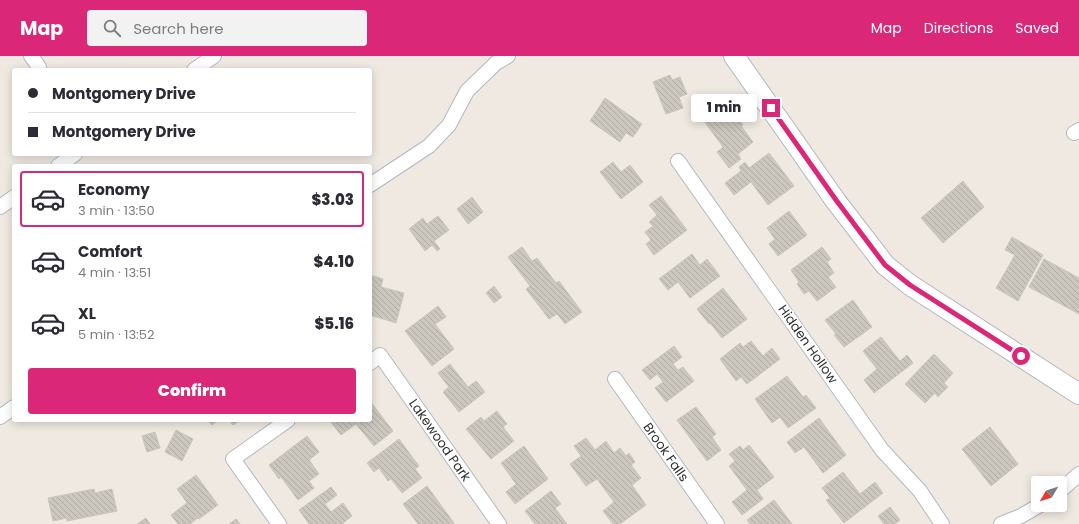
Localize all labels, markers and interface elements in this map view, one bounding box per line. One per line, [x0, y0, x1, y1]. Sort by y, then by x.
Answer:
search box [87, 10, 367, 46]
text: Map [20, 15, 63, 42]
icon: search [101, 17, 123, 39]
text: Search here [133, 18, 224, 39]
text: Map [871, 18, 902, 38]
text: Directions [924, 18, 993, 38]
text: Saved [1015, 18, 1059, 38]
text: Montgomery Drive [52, 83, 196, 104]
callout: 1 min [691, 94, 757, 122]
text: 1 min [707, 98, 741, 117]
route end [762, 99, 780, 117]
text: Montgomery Drive [52, 121, 196, 142]
text: Economy [78, 179, 150, 200]
icon: car [30, 181, 66, 217]
text: $3.03 [311, 189, 354, 210]
text: 3 min · 13:50 [78, 201, 155, 220]
text: Comfort [78, 241, 142, 262]
icon: car [30, 243, 66, 279]
text: $4.10 [314, 251, 354, 272]
text: 4 min · 13:51 [78, 263, 151, 282]
street label: Hidden Hollow [774, 301, 842, 388]
text: XL [78, 303, 96, 324]
icon: car [30, 305, 66, 341]
text: $5.16 [314, 313, 354, 334]
text: 5 min · 13:52 [78, 325, 154, 344]
route start [1012, 347, 1030, 365]
button: Confirm [28, 368, 356, 414]
street label: Lakewood Park [405, 395, 476, 485]
street label: Brook Falls [639, 419, 693, 486]
north arrow [1031, 476, 1067, 512]
map controls [1031, 476, 1067, 512]

